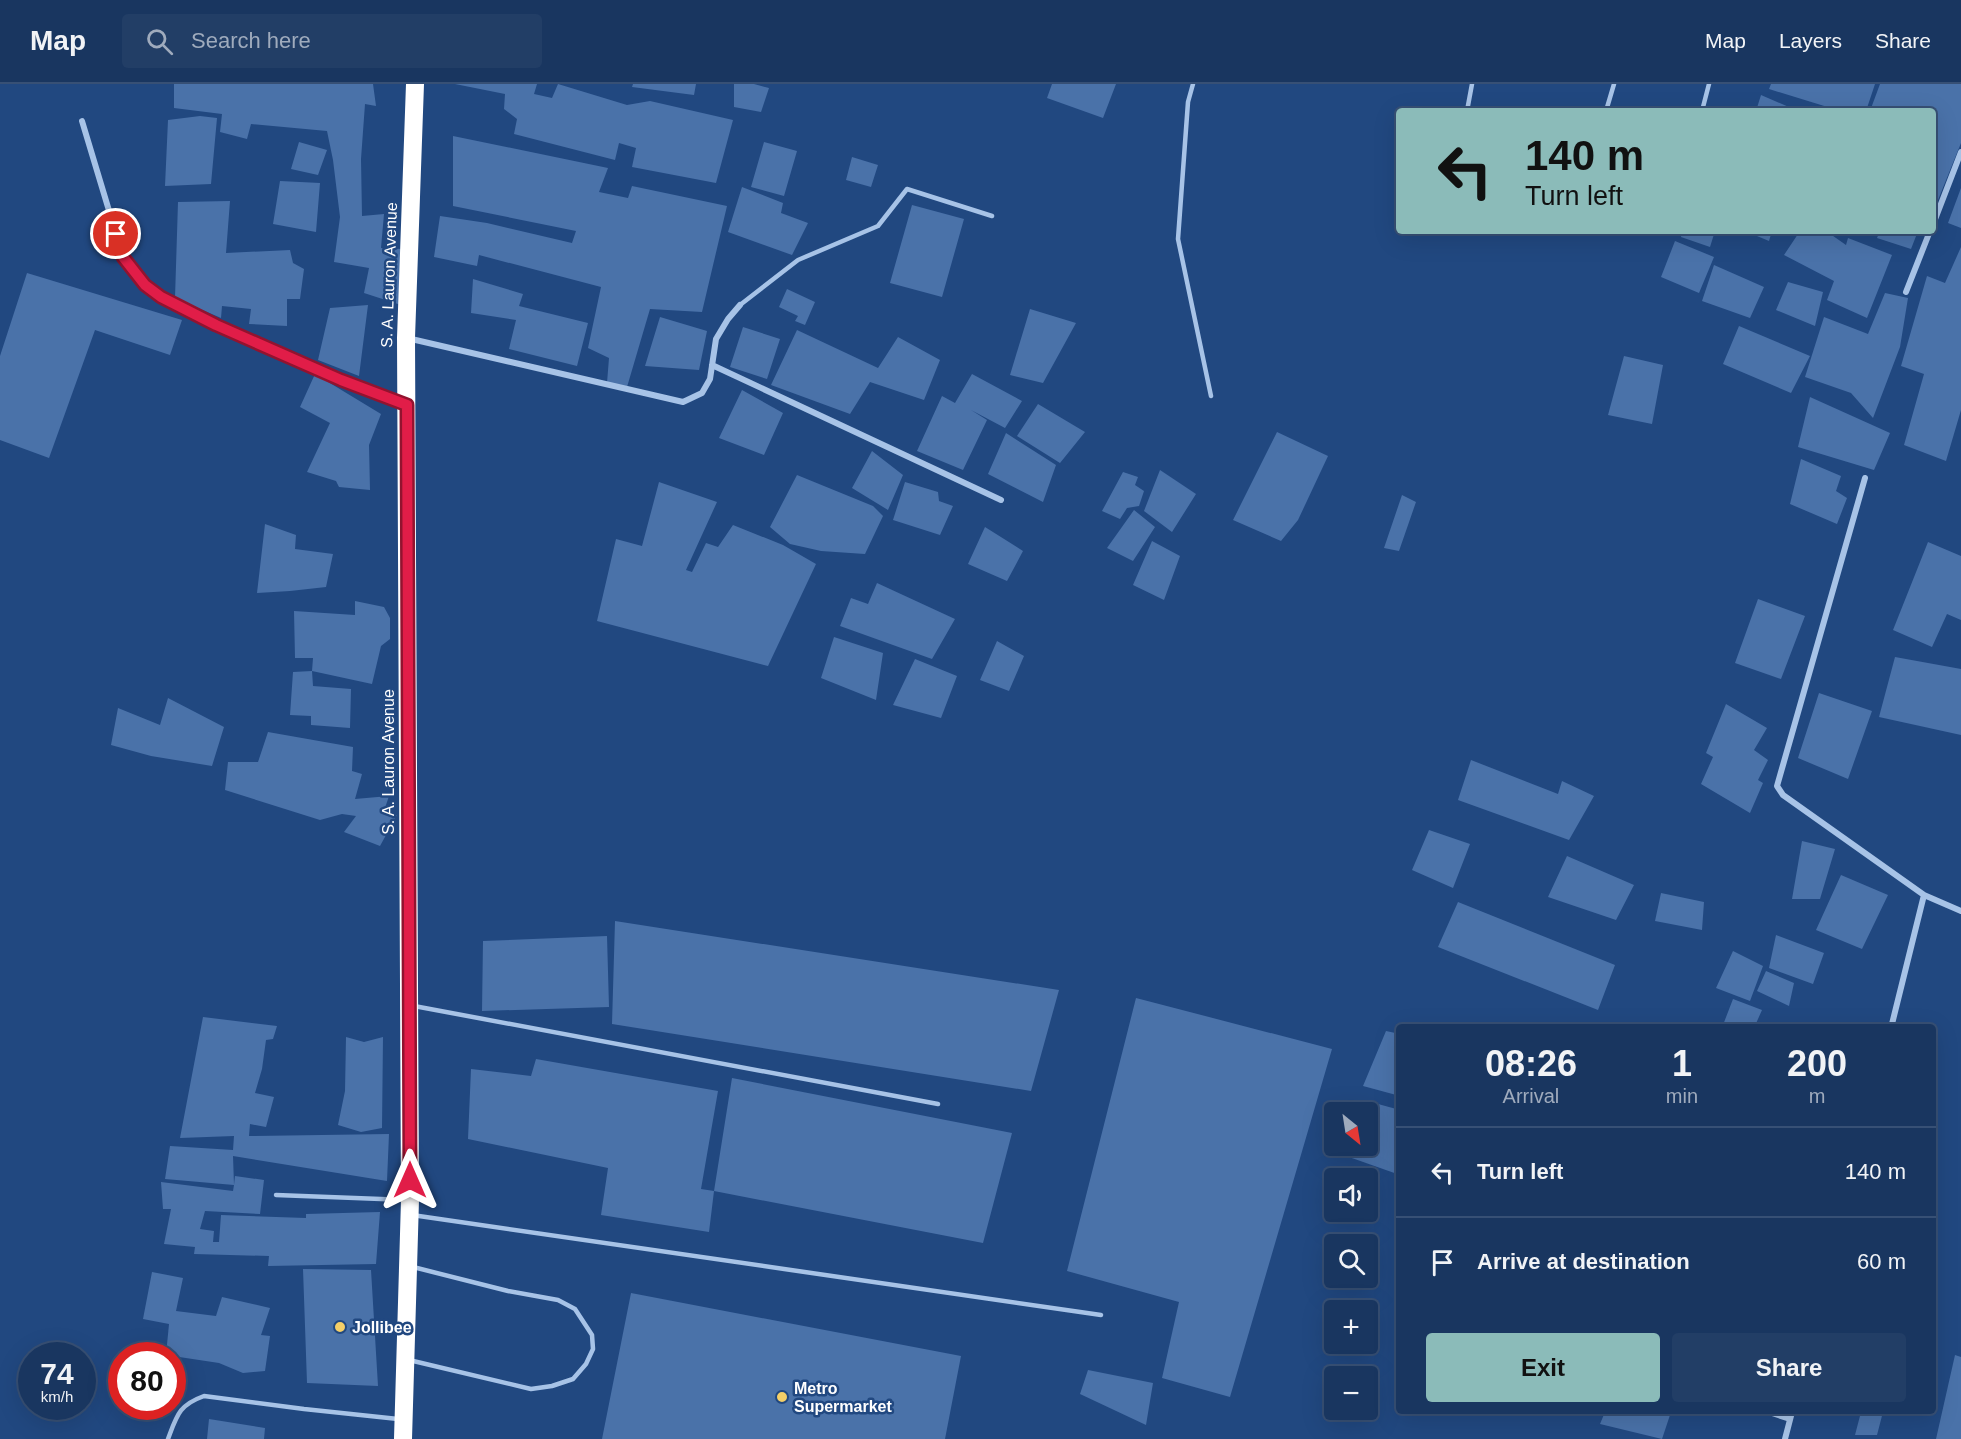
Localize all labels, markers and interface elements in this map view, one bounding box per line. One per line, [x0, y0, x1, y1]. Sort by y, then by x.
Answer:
search box [122, 14, 542, 68]
text: Map [30, 25, 86, 56]
icon: search [143, 25, 176, 58]
text: Search here [191, 28, 311, 53]
text: Map [1705, 29, 1746, 52]
text: Layers [1779, 29, 1842, 52]
text: Share [1875, 29, 1931, 52]
icon: left [1426, 132, 1504, 210]
text: 140 m [1525, 132, 1644, 179]
text: Turn left [1525, 181, 1623, 211]
street label: S. A. Lauron Avenue [378, 202, 400, 348]
pin [90, 208, 141, 259]
icon: arrive [99, 217, 132, 250]
street label: S. A. Lauron Avenue [380, 689, 397, 835]
text: 08:26 [1485, 1043, 1577, 1084]
text: 1 [1672, 1043, 1692, 1084]
text: 200 [1787, 1043, 1847, 1084]
text: Arrival [1503, 1085, 1559, 1107]
text: min [1666, 1085, 1698, 1107]
text: m [1809, 1085, 1825, 1107]
north arrow [1324, 1102, 1378, 1156]
map controls [1324, 1102, 1378, 1420]
position arrow [378, 1148, 442, 1212]
icon: left [1426, 1156, 1459, 1189]
text: Turn left [1477, 1159, 1563, 1184]
text: 140 m [1845, 1159, 1906, 1184]
button: sound [1324, 1168, 1378, 1222]
button: search [1324, 1234, 1378, 1288]
icon: arrive [1426, 1246, 1459, 1279]
text: Arrive at destination [1477, 1249, 1690, 1274]
text: 60 m [1857, 1249, 1906, 1274]
button: + [1324, 1300, 1378, 1354]
place label: Jollibee [352, 1319, 412, 1336]
marker: Jollibee [333, 1320, 347, 1334]
button: Exit [1426, 1333, 1660, 1402]
button: Share [1672, 1333, 1906, 1402]
speed limit sign: 80 [108, 1342, 186, 1420]
text: 74 [40, 1357, 74, 1390]
button: − [1324, 1366, 1378, 1420]
place label: Metro Supermarket [794, 1380, 892, 1415]
text: km/h [41, 1388, 73, 1405]
marker: Metro Supermarket [775, 1390, 789, 1404]

